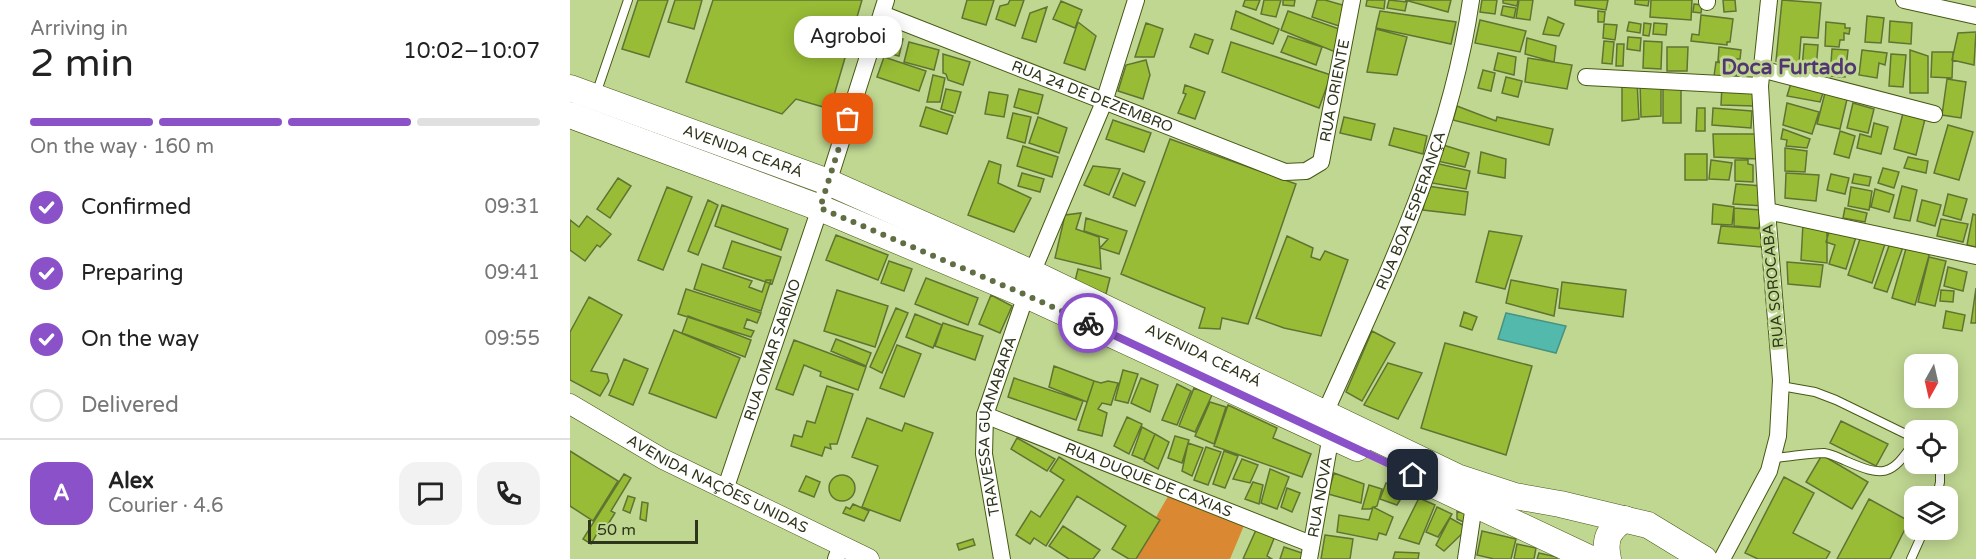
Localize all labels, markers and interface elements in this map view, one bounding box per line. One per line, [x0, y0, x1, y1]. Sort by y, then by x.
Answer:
text: Arriving in [30, 17, 128, 41]
callout: Agroboi [794, 17, 902, 59]
text: Agroboi [810, 25, 886, 49]
text: 10:02–10:07 [403, 38, 540, 64]
street label: RUA ORIENTE [1316, 38, 1353, 144]
text: 2 min [30, 40, 134, 87]
district label: Doca Furtado [1721, 55, 1857, 80]
street label: RUA 24 DE DEZEMBRO [1009, 57, 1176, 136]
pin [822, 93, 873, 144]
icon: bag [831, 102, 864, 135]
street label: AVENIDA CEARÁ [681, 121, 805, 181]
street label: RUA BOA ESPERANÇA [1372, 129, 1449, 293]
text: On the way · 160 m [30, 135, 214, 159]
icon: check [30, 191, 63, 224]
text: Confirmed [81, 194, 191, 220]
text: 09:31 [485, 195, 540, 219]
street label: RUA SOROCABA [1759, 223, 1787, 349]
icon: check [30, 257, 63, 290]
text: Preparing [81, 260, 184, 286]
text: 09:41 [485, 261, 540, 285]
street label: RUA OMAR SABINO [740, 276, 805, 423]
courier [1058, 293, 1118, 353]
icon: bike [1072, 307, 1105, 340]
street label: AVENIDA CEARÁ [1143, 320, 1264, 391]
icon: check [30, 323, 63, 356]
text: On the way [81, 326, 199, 352]
text: 09:55 [485, 327, 540, 351]
street label: TRAVESSA GUANABARA [975, 334, 1020, 517]
north arrow [1904, 354, 1958, 408]
map controls [1904, 354, 1958, 540]
text: Delivered [81, 392, 179, 418]
button: locate [1904, 420, 1958, 474]
street label: AVENIDA NAÇÕES UNIDAS [624, 431, 811, 537]
street label: RUA DUQUE DE CAXIAS [1063, 439, 1235, 521]
pin [1387, 449, 1438, 500]
street label: RUA NOVA [1304, 455, 1336, 539]
icon: home [1396, 458, 1429, 491]
button: chat [399, 462, 462, 525]
button: phone [477, 462, 540, 525]
text: Alex [108, 468, 154, 494]
text: A [53, 480, 70, 506]
button: layers [1904, 486, 1958, 540]
text: Courier · 4.6 [108, 494, 223, 518]
scale bar [588, 517, 698, 544]
text: 50 m [597, 520, 636, 540]

